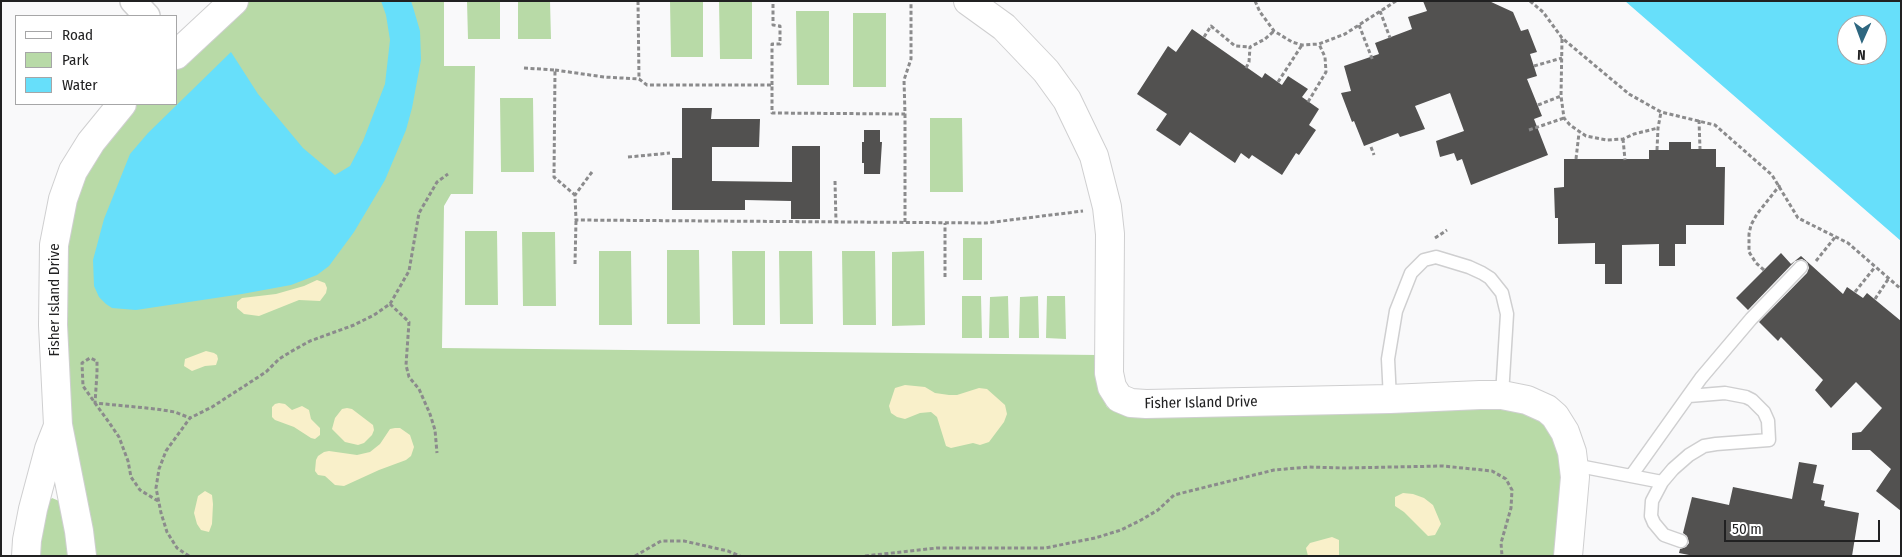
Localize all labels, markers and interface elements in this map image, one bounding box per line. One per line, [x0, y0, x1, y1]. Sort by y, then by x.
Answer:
legend [15, 15, 178, 105]
north arrow [1837, 15, 1887, 65]
text: Road [62, 26, 93, 44]
text: N [1857, 46, 1866, 63]
text: Park [62, 51, 89, 69]
text: Water [62, 76, 97, 94]
street label: Fisher Island Drive [46, 243, 64, 357]
street label: Fisher Island Drive [1144, 393, 1258, 413]
scale bar [1727, 510, 1883, 542]
text: 50 m [1732, 520, 1762, 538]

